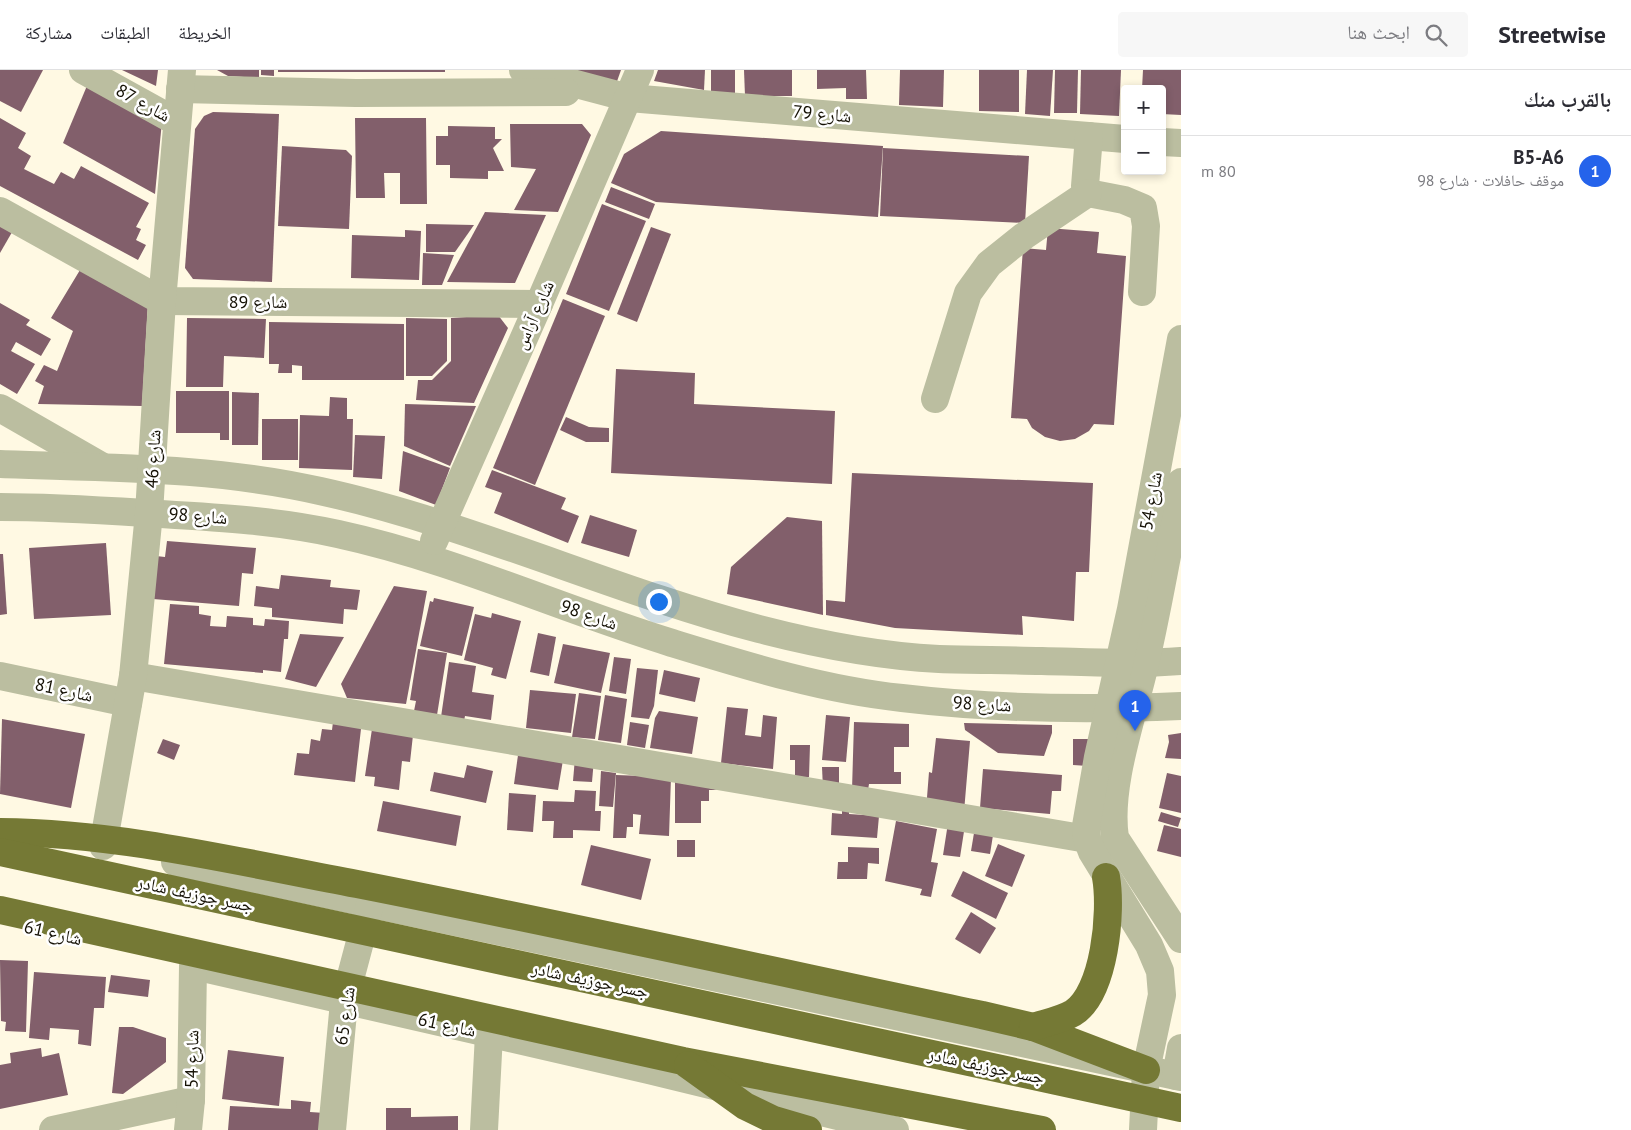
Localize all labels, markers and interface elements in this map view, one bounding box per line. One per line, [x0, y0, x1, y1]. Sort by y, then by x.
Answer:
search box [1118, 12, 1468, 57]
text: Streetwise [1498, 19, 1606, 50]
text: ابحث هنا [1347, 20, 1410, 44]
text: مشاركة [25, 21, 72, 44]
text: الطبقات [100, 21, 150, 44]
text: الخريطة [178, 21, 231, 44]
icon: search [1422, 21, 1450, 49]
street label: شارع 87 [112, 78, 174, 127]
map controls [1121, 85, 1166, 175]
button: + [1121, 85, 1166, 130]
text: بالقرب منك [1524, 86, 1611, 113]
street label: شارع 79 [792, 99, 852, 128]
button: − [1121, 130, 1166, 175]
text: B5-A6 [1513, 145, 1564, 169]
text: 80 m [1201, 161, 1236, 181]
text: 1 [1590, 161, 1600, 181]
text: موقف حافلات · شارع 98 [1417, 170, 1564, 190]
street label: شارع آراس [508, 277, 559, 353]
street label: شارع 89 [229, 290, 287, 313]
street label: شارع 46 [139, 429, 166, 489]
street label: شارع 54 [1134, 470, 1167, 532]
street label: شارع 98 [168, 502, 228, 529]
your location [646, 589, 672, 615]
street label: شارع 98 [558, 594, 621, 635]
street label: شارع 81 [33, 672, 95, 707]
street label: شارع 98 [952, 690, 1012, 717]
pin: 1 [1119, 690, 1151, 731]
street label: جسر جوزيف شادر [134, 870, 256, 917]
street label: شارع 61 [22, 915, 84, 950]
street label: جسر جوزيف شادر [529, 956, 651, 1003]
street label: شارع 65 [329, 985, 360, 1047]
street label: شارع 61 [416, 1007, 478, 1042]
street label: شارع 54 [179, 1029, 204, 1089]
street label: جسر جوزيف شادر [925, 1042, 1047, 1089]

